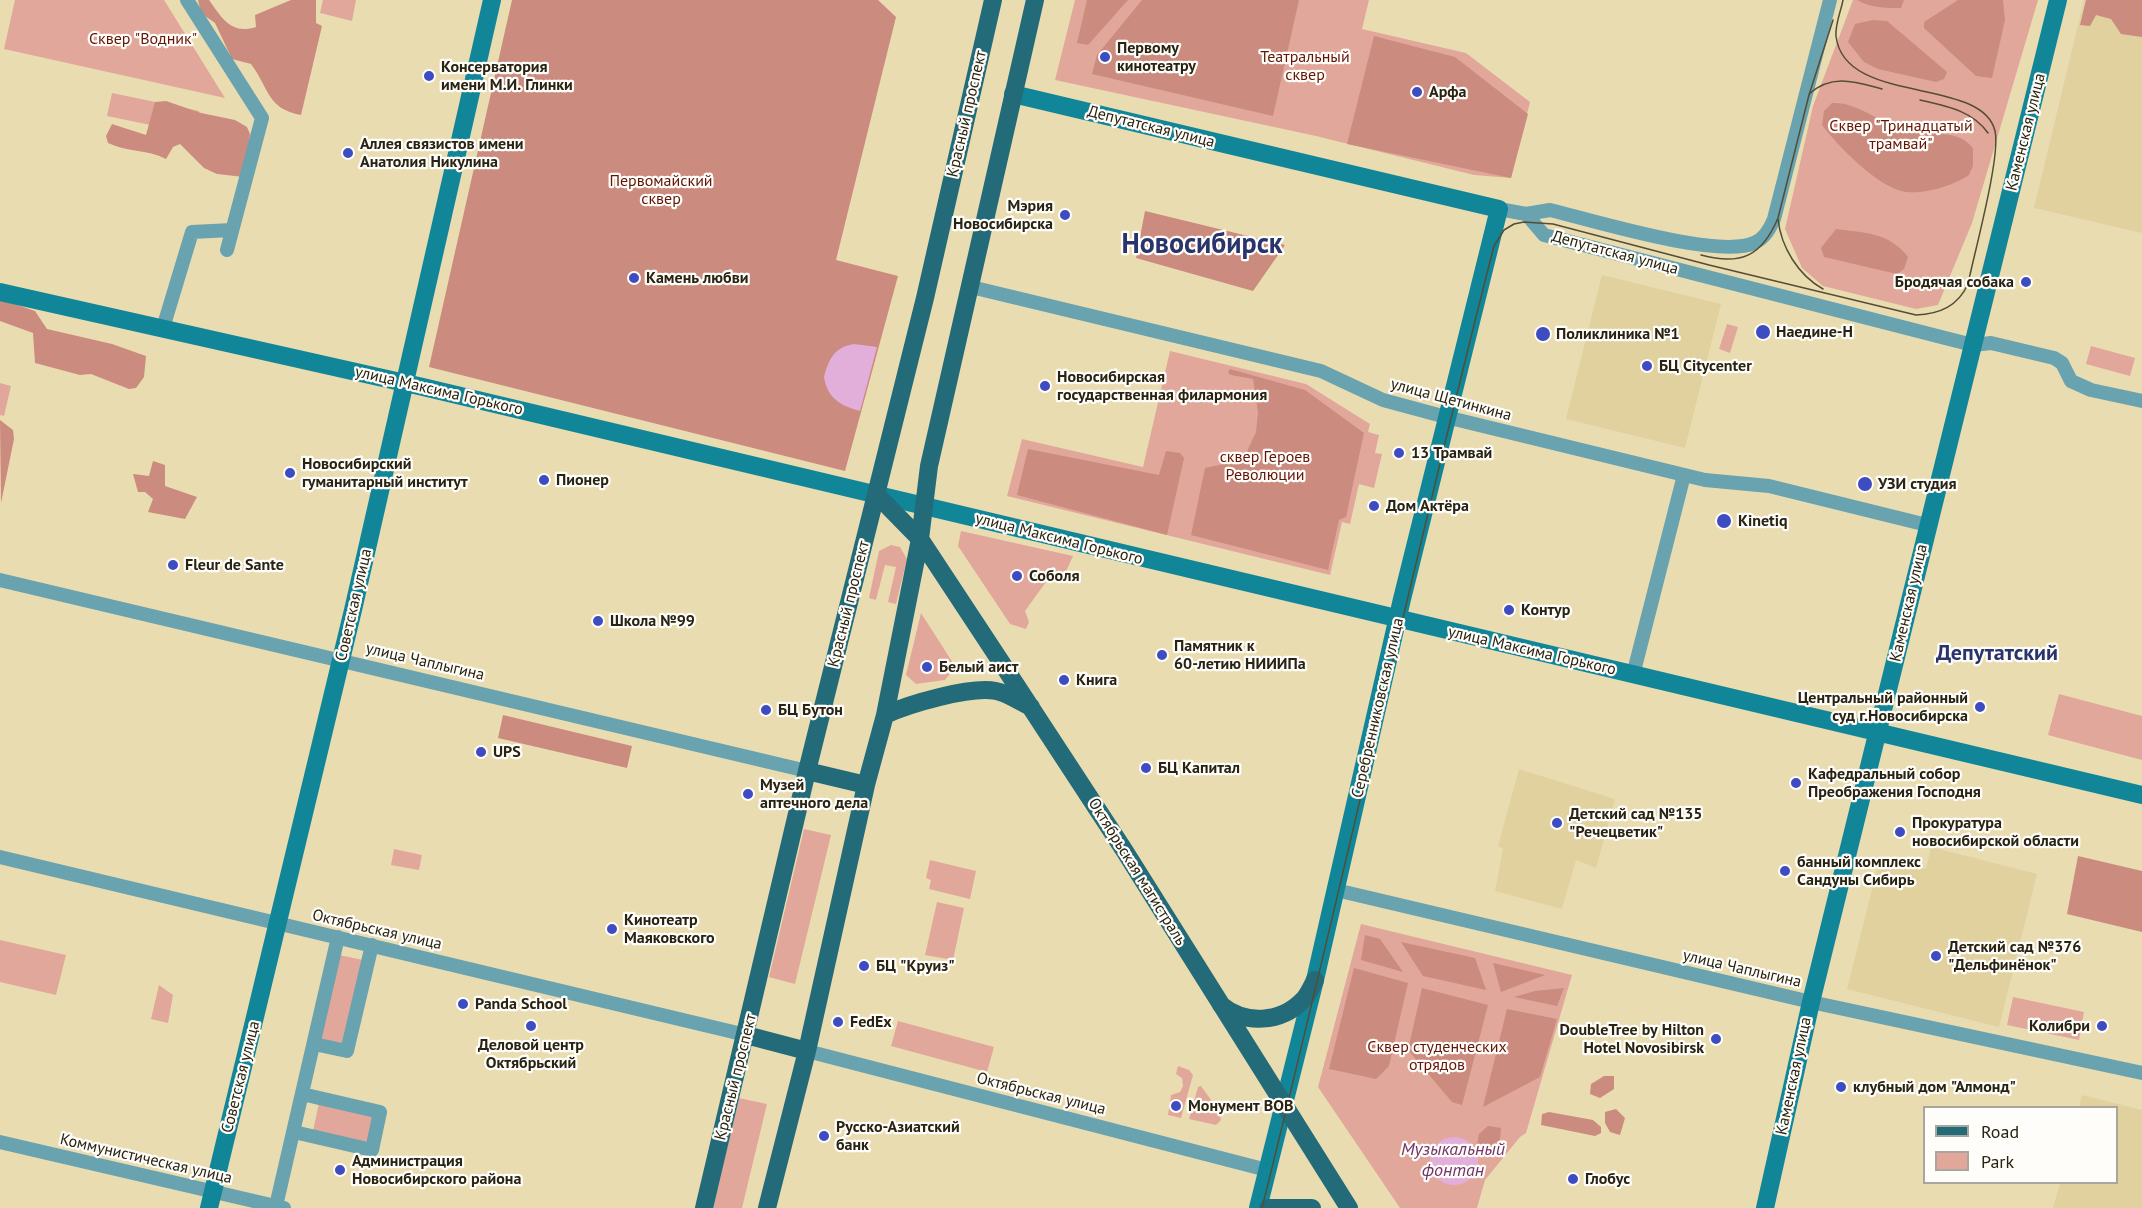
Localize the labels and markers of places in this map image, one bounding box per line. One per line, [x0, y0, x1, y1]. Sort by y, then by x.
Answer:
place label: Первому кинотеатру [1117, 38, 1196, 76]
marker: Первому кинотеатру [1098, 50, 1112, 64]
place label: Консерватория имени М.И. Глинки [441, 57, 573, 95]
marker: Консерватория имени М.И. Глинки [422, 69, 436, 83]
place label: Арфа [1429, 82, 1466, 102]
marker: Арфа [1410, 85, 1424, 99]
place label: Аллея связистов имени Анатолия Никулина [360, 134, 524, 172]
marker: Аллея связистов имени Анатолия Никулина [341, 146, 355, 160]
place label: Мэрия Новосибирска [953, 196, 1053, 234]
marker: Мэрия Новосибирска [1058, 208, 1072, 222]
place label: Камень любви [646, 268, 748, 288]
marker: Камень любви [627, 271, 641, 285]
place label: Бродячая собака [1895, 272, 2014, 292]
marker: Бродячая собака [2019, 275, 2033, 289]
place label: Наедине-Н [1776, 322, 1853, 342]
marker: Наедине-Н [1754, 323, 1772, 341]
place label: Поликлиника №1 [1556, 324, 1680, 344]
marker: Поликлиника №1 [1534, 325, 1552, 343]
place label: БЦ Citycenter [1659, 356, 1752, 376]
marker: БЦ Citycenter [1640, 359, 1654, 373]
place label: Новосибирская государственная филармония [1057, 367, 1267, 405]
marker: Новосибирская государственная филармония [1038, 379, 1052, 393]
place label: 13 Трамвай [1411, 443, 1492, 463]
marker: 13 Трамвай [1392, 446, 1406, 460]
place label: Новосибирский гуманитарный институт [302, 454, 468, 492]
marker: Новосибирский гуманитарный институт [283, 466, 297, 480]
place label: Пионер [556, 470, 609, 490]
marker: Пионер [537, 473, 551, 487]
place label: УЗИ студия [1878, 474, 1957, 494]
marker: УЗИ студия [1856, 475, 1874, 493]
place label: Дом Актёра [1386, 496, 1469, 516]
marker: Дом Актёра [1367, 499, 1381, 513]
place label: Kinetiq [1738, 511, 1788, 531]
marker: Kinetiq [1715, 512, 1733, 530]
place label: Fleur de Sante [185, 555, 284, 575]
marker: Fleur de Sante [166, 558, 180, 572]
place label: Соболя [1029, 566, 1079, 586]
marker: Соболя [1010, 569, 1024, 583]
place label: Контур [1521, 600, 1570, 620]
marker: Контур [1502, 603, 1516, 617]
place label: Школа №99 [610, 611, 695, 631]
marker: Школа №99 [591, 614, 605, 628]
place label: Памятник к 60-летию НИИИПа [1174, 636, 1306, 674]
marker: Памятник к 60-летию НИИИПа [1155, 648, 1169, 662]
place label: Белый аист [939, 657, 1019, 677]
marker: Белый аист [920, 660, 934, 674]
place label: Книга [1076, 670, 1117, 690]
marker: Книга [1057, 673, 1071, 687]
place label: Центральный районный суд г.Новосибирска [1798, 688, 1968, 726]
place label: БЦ Бутон [778, 700, 843, 720]
marker: Центральный районный суд г.Новосибирска [1973, 700, 1987, 714]
marker: БЦ Бутон [759, 703, 773, 717]
place label: UPS [493, 742, 521, 762]
marker: UPS [474, 745, 488, 759]
place label: БЦ Капитал [1158, 758, 1240, 778]
marker: БЦ Капитал [1139, 761, 1153, 775]
place label: Кафедральный собор Преображения Господня [1808, 764, 1981, 802]
place label: Музей аптечного дела [760, 775, 868, 813]
marker: Кафедральный собор Преображения Господня [1789, 776, 1803, 790]
marker: Музей аптечного дела [741, 787, 755, 801]
place label: Детский сад №135 "Речецветик" [1569, 804, 1702, 842]
place label: Прокуратура новосибирской области [1912, 813, 2079, 851]
marker: Детский сад №135 "Речецветик" [1550, 816, 1564, 830]
marker: Прокуратура новосибирской области [1893, 825, 1907, 839]
place label: банный комплекс Сандуны Сибирь [1797, 852, 1921, 890]
marker: банный комплекс Сандуны Сибирь [1778, 864, 1792, 878]
place label: Кинотеатр Маяковского [624, 910, 715, 948]
marker: Кинотеатр Маяковского [605, 922, 619, 936]
place label: Детский сад №376 "Дельфинёнок" [1948, 937, 2081, 975]
marker: Детский сад №376 "Дельфинёнок" [1929, 949, 1943, 963]
place label: БЦ "Круиз" [876, 956, 955, 976]
marker: БЦ "Круиз" [857, 959, 871, 973]
place label: Panda School [475, 994, 567, 1014]
marker: Panda School [456, 997, 470, 1011]
place label: FedEx [850, 1012, 892, 1032]
marker: FedEx [831, 1015, 845, 1029]
place label: Колибри [2029, 1016, 2090, 1036]
marker: Деловой центр Октябрьский [524, 1019, 538, 1033]
marker: Колибри [2095, 1019, 2109, 1033]
place label: DoubleTree by Hilton Hotel Novosibirsk [1559, 1020, 1704, 1058]
marker: DoubleTree by Hilton Hotel Novosibirsk [1709, 1032, 1723, 1046]
place label: Деловой центр Октябрьский [478, 1035, 584, 1073]
place label: клубный дом "Алмонд" [1853, 1077, 2016, 1097]
marker: клубный дом "Алмонд" [1834, 1080, 1848, 1094]
place label: Монумент ВОВ [1188, 1096, 1293, 1116]
marker: Монумент ВОВ [1169, 1099, 1183, 1113]
place label: Русско-Азиатский банк [836, 1117, 960, 1155]
marker: Русско-Азиатский банк [817, 1129, 831, 1143]
place label: Администрация Новосибирского района [352, 1151, 521, 1189]
marker: Администрация Новосибирского района [333, 1163, 347, 1177]
place label: Глобус [1585, 1169, 1630, 1189]
marker: Глобус [1566, 1172, 1580, 1186]

